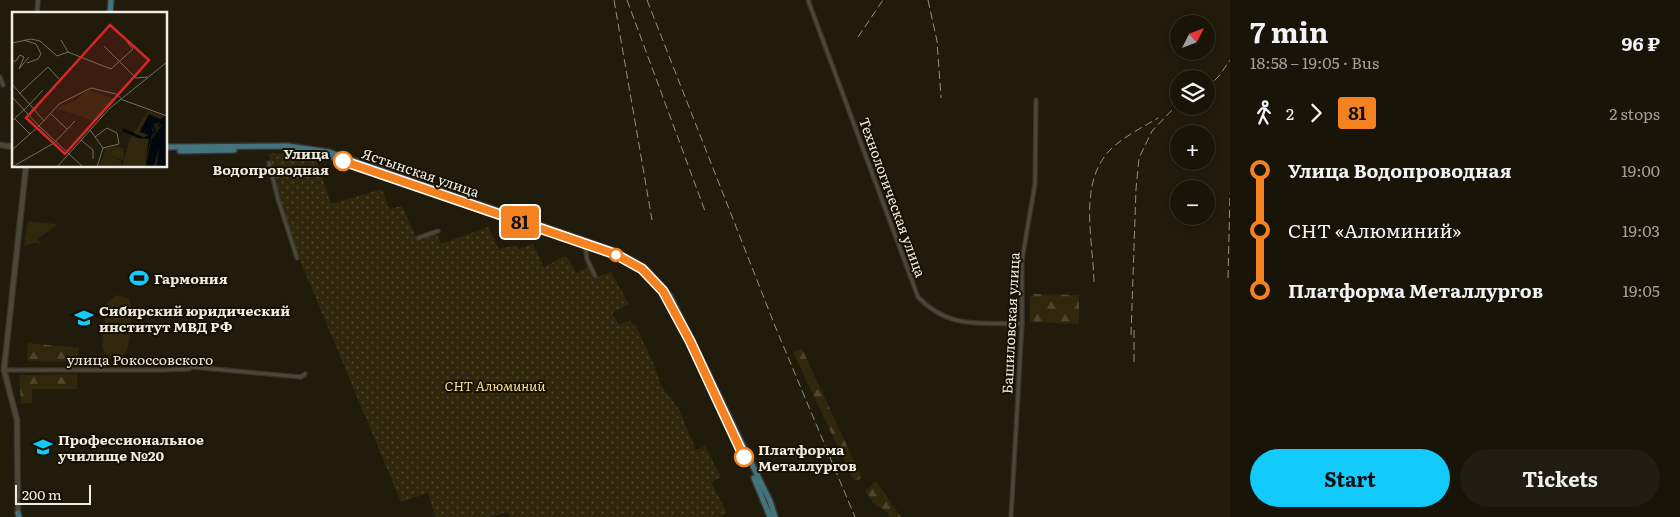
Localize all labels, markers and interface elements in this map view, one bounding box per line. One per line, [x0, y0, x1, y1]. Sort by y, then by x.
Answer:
text: 7 min [1250, 10, 1328, 52]
inset map [12, 12, 168, 168]
north arrow [1170, 15, 1215, 60]
map controls [1170, 15, 1215, 225]
text: 96 ₽ [1621, 29, 1660, 57]
text: 18:58 – 19:05 · Bus [1250, 50, 1379, 74]
button: layers [1170, 70, 1215, 115]
icon: walk [1250, 99, 1278, 127]
icon: forward [1302, 99, 1330, 127]
text: 81 [1348, 99, 1366, 126]
text: 2 [1286, 101, 1294, 125]
text: 2 stops [1609, 101, 1660, 125]
street label: Технологическая улица [855, 114, 931, 280]
button: + [1170, 125, 1215, 170]
street label: Ястынская улица [360, 142, 483, 202]
place label: Улица Водопроводная [213, 143, 330, 179]
marker: Улица Водопроводная [333, 151, 353, 171]
text: Улица Водопроводная [1288, 156, 1512, 184]
text: 19:00 [1621, 158, 1660, 182]
button: − [1170, 180, 1215, 225]
line badge: 81 [498, 206, 542, 238]
text: 81 [511, 208, 529, 235]
text: СНТ «Алюминий» [1288, 216, 1462, 244]
text: 19:03 [1622, 218, 1660, 242]
unlabelled marker [609, 248, 623, 262]
street label: Башиловская улица [996, 251, 1024, 394]
sports icon: Гармония [128, 267, 150, 289]
place label: Гармония [154, 268, 228, 288]
text: Платформа Металлургов [1288, 276, 1543, 304]
text: 19:05 [1622, 278, 1660, 302]
place label: Сибирский юридический институт МВД РФ [99, 300, 290, 336]
school or university icon: Сибирский юридический институт МВД РФ [73, 307, 95, 329]
street label: улица Рокоссовского [67, 349, 213, 369]
park label: СНТ Алюминий [445, 375, 546, 395]
place label: Профессиональное училище №20 [58, 429, 204, 465]
school or university icon: Профессиональное училище №20 [32, 436, 54, 458]
place label: Платформа Металлургов [758, 439, 857, 475]
marker: Платформа Металлургов [734, 447, 754, 467]
button: Start [1250, 449, 1450, 507]
button: Tickets [1460, 449, 1660, 507]
scale bar [15, 482, 91, 505]
text: 200 m [22, 484, 62, 504]

